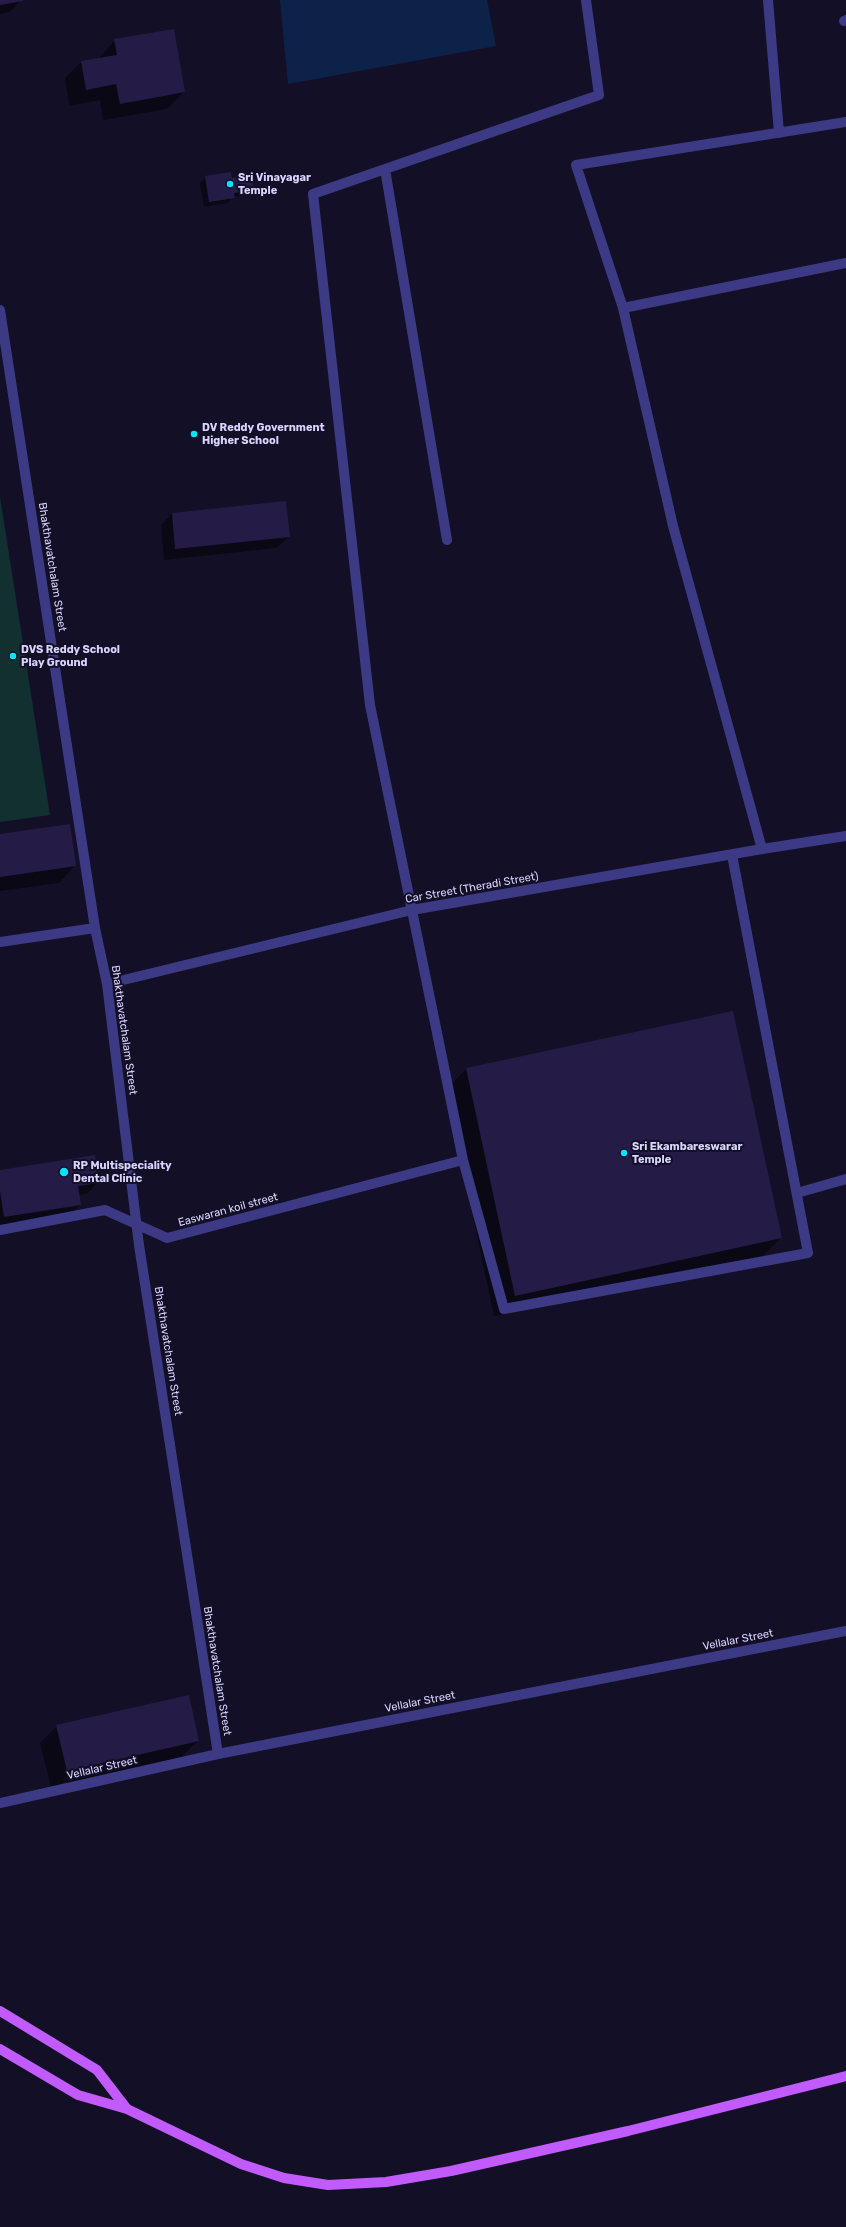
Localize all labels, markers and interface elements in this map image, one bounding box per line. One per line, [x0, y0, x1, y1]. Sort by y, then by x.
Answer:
place label: Sri Vinayagar Temple [238, 171, 311, 197]
marker: Sri Vinayagar Temple [225, 179, 235, 189]
place label: DV Reddy Government Higher School [202, 421, 325, 447]
marker: DV Reddy Government Higher School [189, 429, 199, 439]
street label: Bhakthavatchalam Street [35, 501, 69, 633]
place label: DVS Reddy School Play Ground [21, 643, 120, 669]
marker: DVS Reddy School Play Ground [8, 651, 18, 661]
street label: Car Street (Theradi Street) [404, 870, 540, 906]
street label: Bhakthavatchalam Street [108, 964, 140, 1096]
place label: Sri Ekambareswarar Temple [632, 1140, 742, 1166]
marker: Sri Ekambareswarar Temple [619, 1148, 629, 1158]
place label: RP Multispeciality Dental Clinic [73, 1159, 172, 1185]
marker: RP Multispeciality Dental Clinic [58, 1166, 70, 1178]
street label: Easwaran koil street [177, 1190, 279, 1230]
street label: Bhakthavatchalam Street [151, 1285, 185, 1417]
street label: Bhakthavatchalam Street [200, 1605, 234, 1737]
street label: Vellalar Street [702, 1627, 774, 1653]
street label: Vellalar Street [384, 1689, 456, 1715]
street label: Vellalar Street [66, 1754, 138, 1782]

